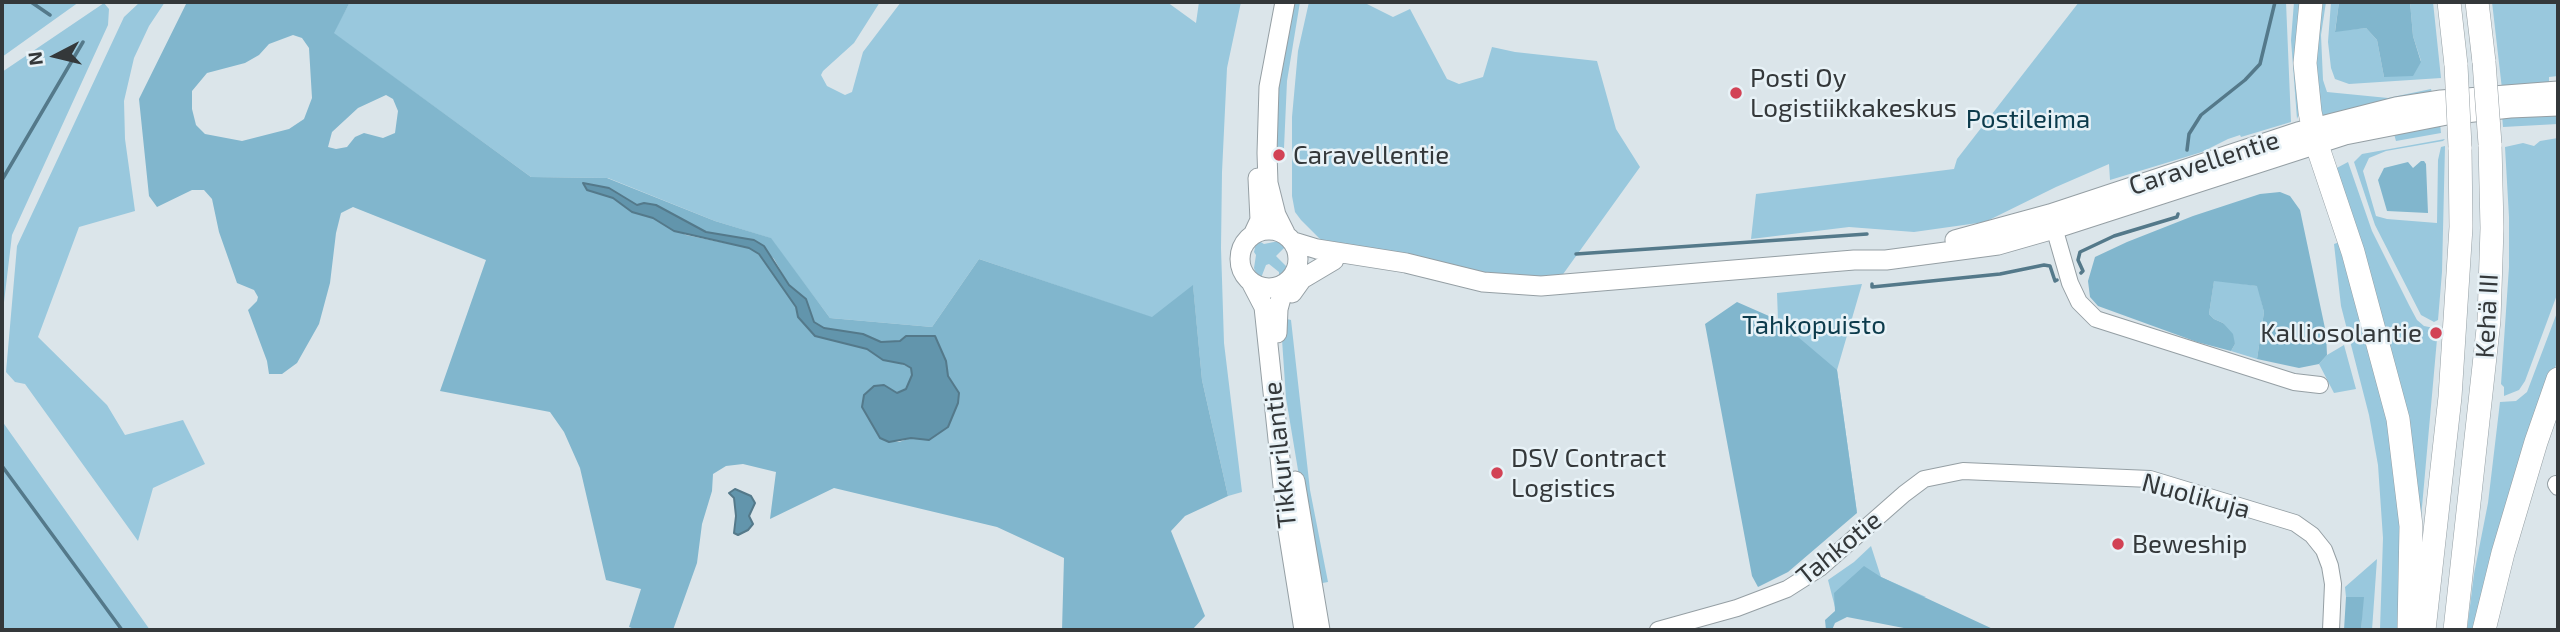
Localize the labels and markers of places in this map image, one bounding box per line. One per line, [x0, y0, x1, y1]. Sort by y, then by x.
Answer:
place label: Posti Oy Logistiikkakeskus [1750, 62, 1957, 124]
marker: Posti Oy Logistiikkakeskus [1728, 85, 1744, 101]
place label: Caravellentie [1293, 139, 1449, 171]
marker: Caravellentie [1271, 147, 1287, 163]
place label: Kalliosolantie [2260, 317, 2422, 349]
marker: Kalliosolantie [2428, 325, 2444, 341]
place label: DSV Contract Logistics [1511, 442, 1666, 504]
marker: DSV Contract Logistics [1489, 465, 1505, 481]
place label: Beweship [2132, 528, 2247, 560]
marker: Beweship [2110, 536, 2126, 552]

